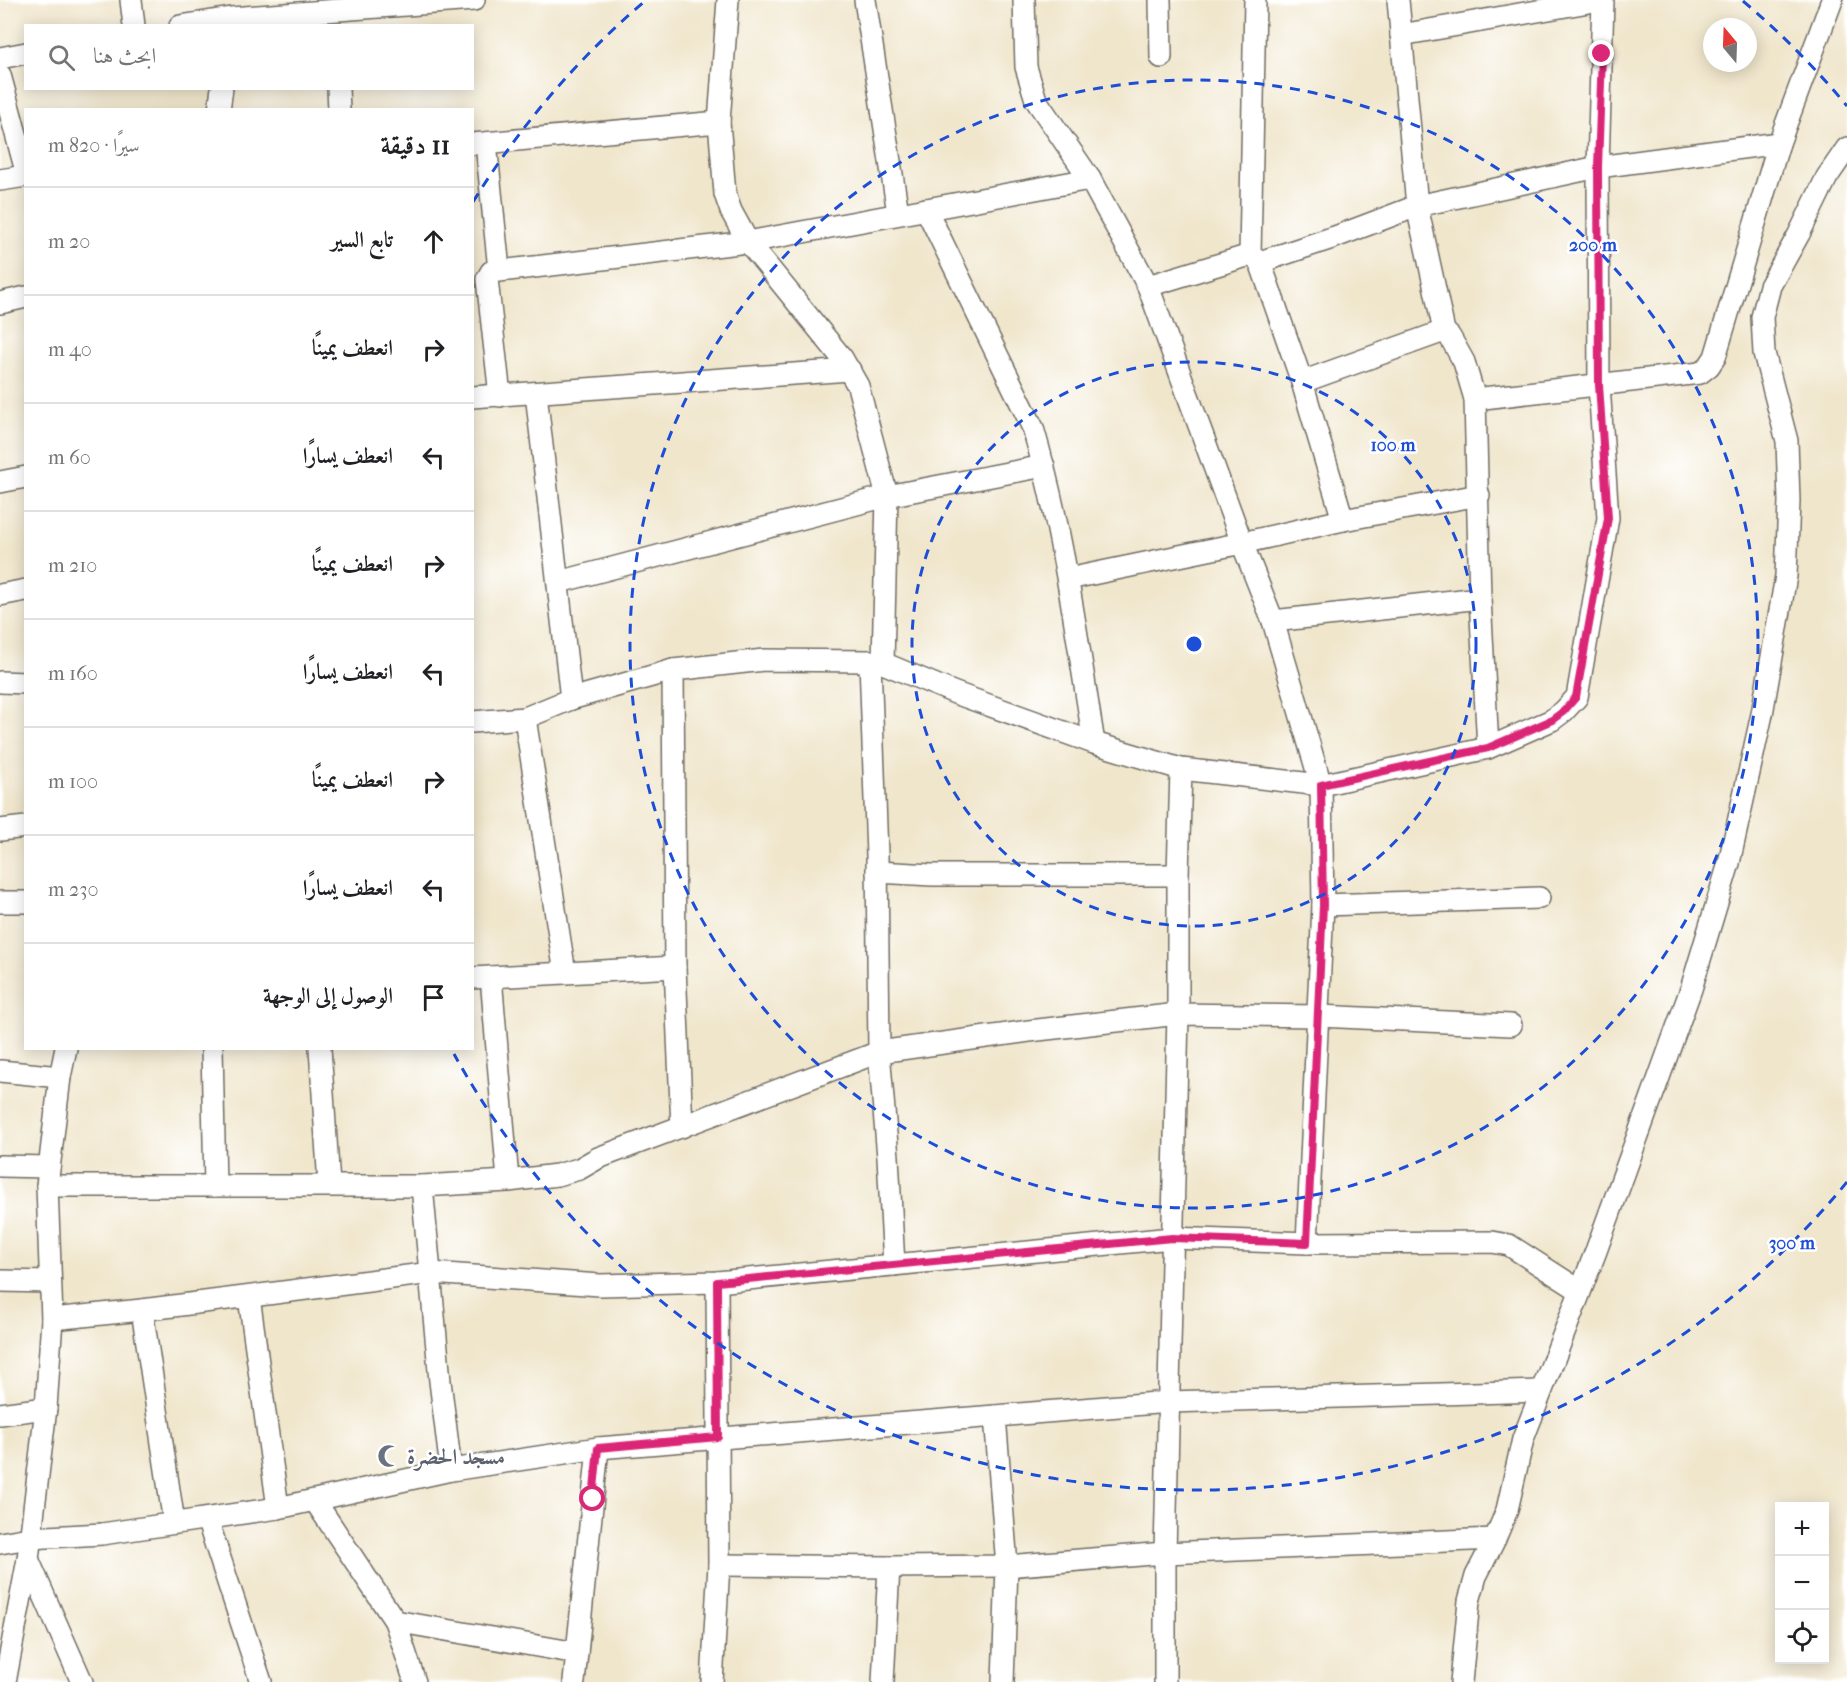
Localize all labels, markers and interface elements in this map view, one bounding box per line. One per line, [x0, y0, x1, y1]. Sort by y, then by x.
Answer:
north arrow [1703, 18, 1757, 72]
search box [24, 24, 474, 90]
route end [1588, 40, 1614, 66]
icon: search [45, 41, 78, 74]
text: ابحث هنا [93, 43, 156, 69]
text: 11 دقيقة [380, 130, 450, 161]
text: سيرًا · 820 m [48, 134, 140, 157]
icon: ahead [417, 225, 450, 258]
text: تابع السير [331, 227, 393, 253]
text: 20 m [48, 230, 90, 253]
text: 200 m [1569, 235, 1618, 256]
icon: right [417, 333, 450, 366]
text: انعطف يمينًا [312, 335, 393, 361]
text: 40 m [48, 338, 92, 361]
text: 100 m [1370, 435, 1417, 456]
icon: left [417, 441, 450, 474]
text: انعطف يسارًا [303, 443, 393, 469]
text: 60 m [48, 446, 91, 469]
icon: right [417, 549, 450, 582]
text: انعطف يمينًا [312, 551, 393, 577]
text: 210 m [48, 554, 97, 577]
centre of rings [1184, 634, 1204, 654]
icon: left [417, 657, 450, 690]
text: انعطف يسارًا [303, 659, 393, 685]
text: 160 m [48, 662, 98, 685]
icon: right [417, 765, 450, 798]
text: انعطف يمينًا [312, 767, 393, 793]
text: 100 m [48, 770, 98, 793]
icon: left [417, 873, 450, 906]
text: انعطف يسارًا [303, 875, 393, 901]
text: 230 m [48, 878, 98, 901]
icon: arrive [417, 981, 450, 1014]
text: الوصول إلى الوجهة [263, 983, 393, 1009]
text: 300 m [1769, 1233, 1816, 1254]
mosque icon: مسجد الحضرة [376, 1443, 402, 1469]
place label: مسجد الحضرة [407, 1444, 505, 1471]
route start [579, 1485, 605, 1511]
map controls [1775, 1502, 1829, 1664]
button: + [1775, 1502, 1829, 1556]
button: − [1775, 1556, 1829, 1610]
button: locate [1775, 1610, 1829, 1664]

